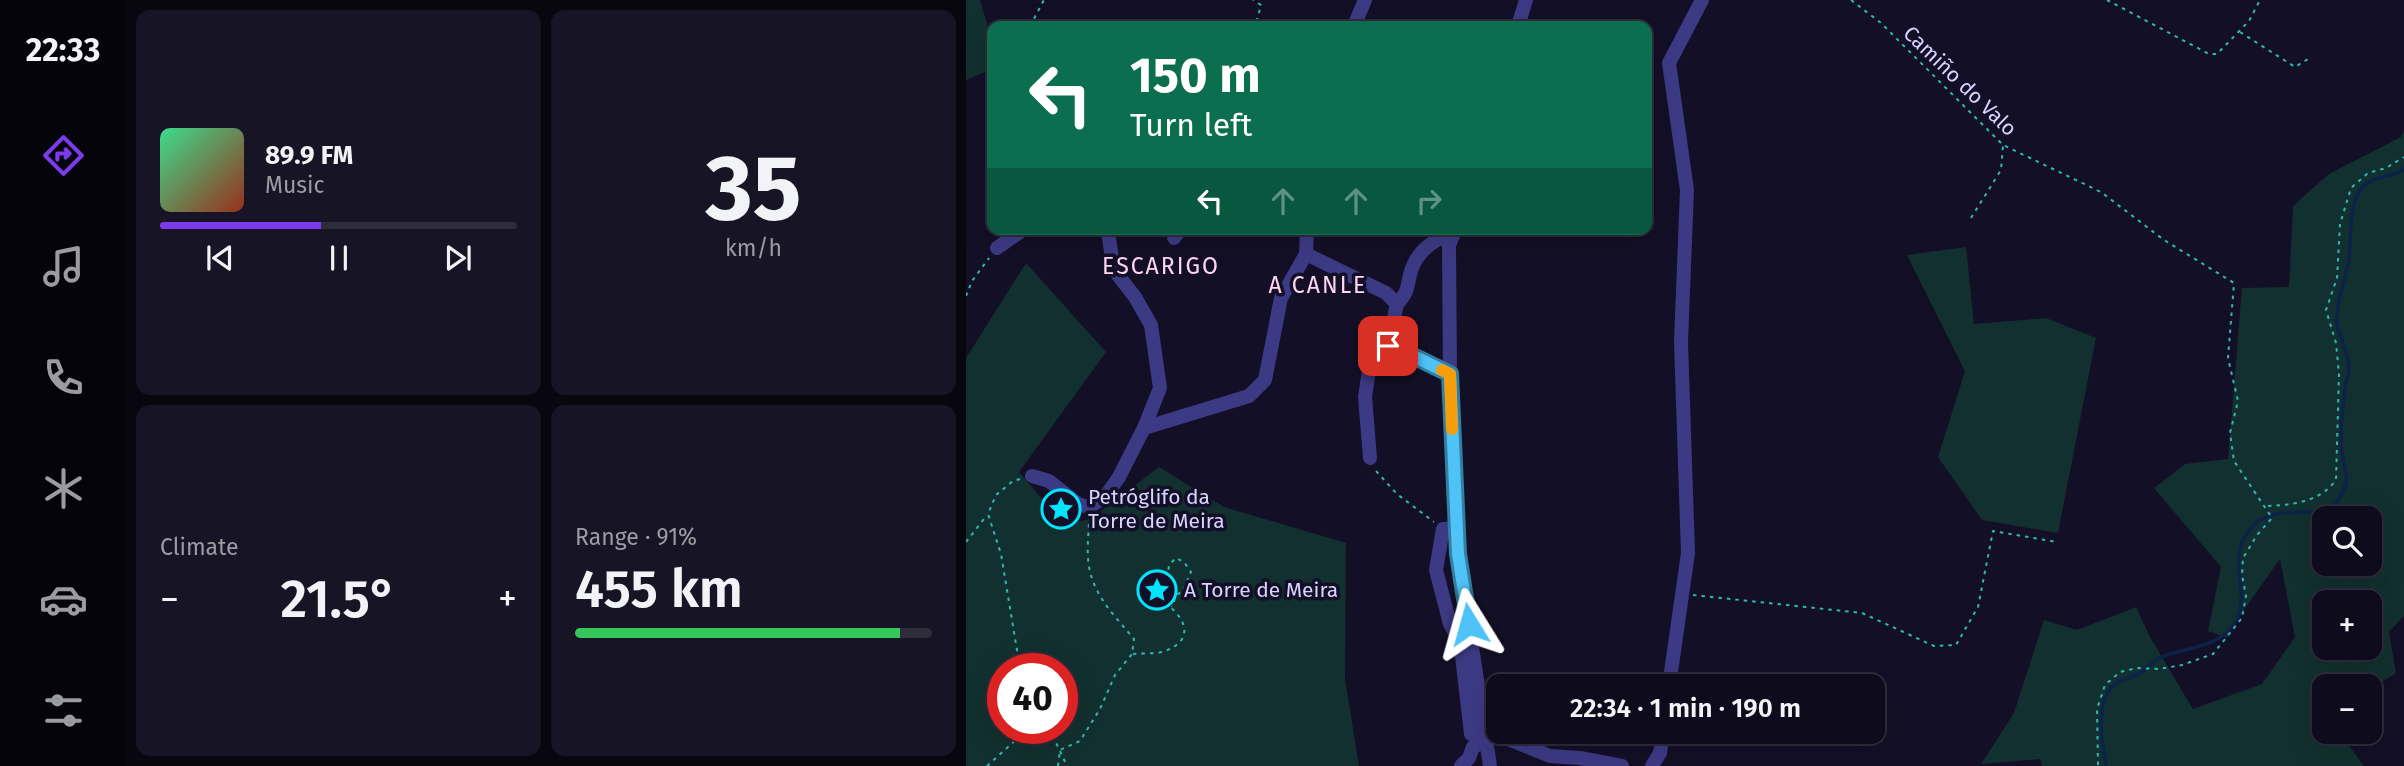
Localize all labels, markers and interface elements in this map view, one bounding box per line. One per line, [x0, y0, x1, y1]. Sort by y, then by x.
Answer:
street label: Camiño do Valo [1898, 20, 2022, 142]
text: 22:33 [26, 31, 100, 69]
text: 150 m [1130, 46, 1261, 105]
icon: left [1015, 49, 1106, 140]
text: Turn left [1130, 106, 1252, 144]
icon: directions [39, 131, 88, 180]
text: 35 [705, 134, 802, 243]
text: 89.9 FM [265, 140, 353, 171]
text: Music [265, 171, 325, 199]
icon: left [1191, 182, 1229, 220]
icon: ahead [1264, 182, 1302, 220]
icon: ahead [1337, 182, 1375, 220]
icon: right [1410, 182, 1448, 220]
text: km/h [725, 234, 782, 262]
icon: previous [201, 239, 239, 277]
icon: pause [320, 239, 358, 277]
icon: next [439, 239, 477, 277]
icon: music [39, 242, 88, 291]
district label: ESCARIGO [1102, 252, 1220, 280]
district label: A CANLE [1269, 271, 1367, 299]
pin [1358, 316, 1418, 376]
icon: arrive [1369, 327, 1407, 365]
icon: phone [39, 353, 88, 402]
icon: climate [39, 464, 88, 513]
place label: Petróglifo da Torre de Meira [1088, 484, 1225, 534]
place icon: Petróglifo da Torre de Meira [1040, 488, 1082, 530]
map controls [2312, 506, 2382, 744]
button: search [2312, 506, 2382, 576]
text: Range · 91% [575, 523, 697, 551]
text: Climate [160, 533, 239, 561]
text: 455 km [575, 558, 743, 621]
text: 21.5° [280, 568, 397, 631]
place icon: A Torre de Meira [1136, 569, 1178, 611]
icon: car [39, 575, 88, 624]
text: − [160, 576, 179, 622]
text: + [498, 576, 517, 622]
place label: A Torre de Meira [1184, 577, 1338, 603]
position arrow [1432, 587, 1506, 661]
button: + [2312, 590, 2382, 660]
speed limit sign: 40 [987, 653, 1078, 744]
button: − [2312, 674, 2382, 744]
icon: filters [39, 686, 88, 735]
text: 22:34 · 1 min · 190 m [1570, 693, 1801, 724]

